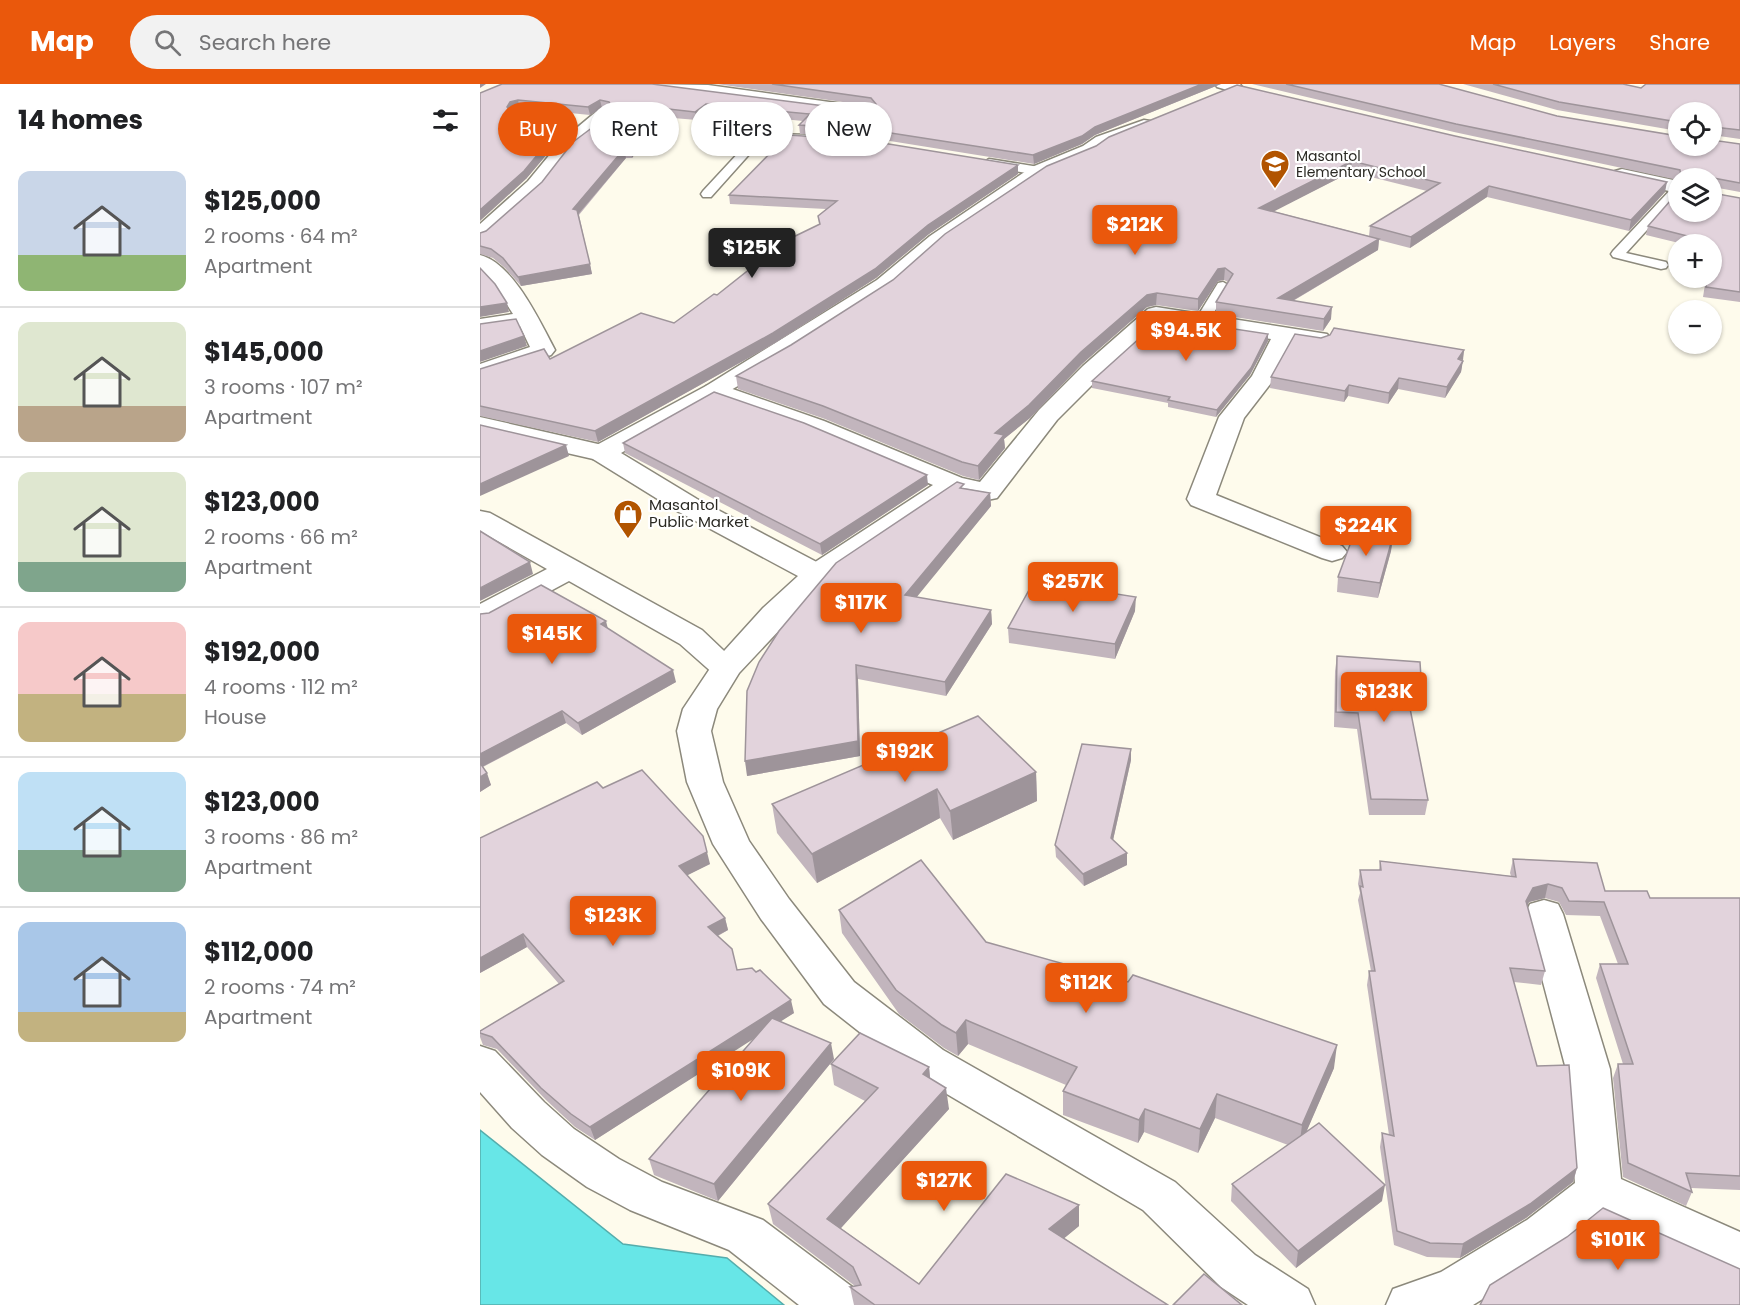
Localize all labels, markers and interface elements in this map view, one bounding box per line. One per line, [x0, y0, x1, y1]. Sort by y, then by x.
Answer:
search box [130, 15, 550, 69]
text: Map [30, 22, 94, 61]
icon: search [151, 26, 184, 59]
text: Search here [199, 27, 331, 58]
text: Map [1470, 28, 1516, 57]
text: Layers [1549, 28, 1616, 57]
text: Share [1649, 28, 1710, 57]
text: 14 homes [18, 102, 143, 138]
chip: Buy [498, 102, 578, 156]
chip: Rent [590, 102, 679, 156]
chip: Filters [691, 102, 793, 156]
chip: New [805, 102, 892, 156]
map controls [1668, 102, 1722, 354]
button: locate [1668, 102, 1722, 156]
icon: filters [429, 104, 462, 137]
place label: Masantol Elementary School [1296, 146, 1426, 182]
school or university icon: Masantol Elementary School [1259, 148, 1291, 190]
button: layers [1668, 168, 1722, 222]
text: $125,000 [204, 183, 321, 219]
icon: home [66, 195, 138, 267]
pin: $212K [1093, 205, 1177, 256]
text: $212K [1106, 210, 1164, 238]
text: 2 rooms · 64 m² [204, 222, 358, 250]
pin: $125K [710, 228, 794, 279]
text: $125K [722, 233, 782, 261]
button: + [1668, 234, 1722, 288]
text: Apartment [204, 252, 312, 280]
button: − [1668, 300, 1722, 354]
pin: $94.5K [1137, 311, 1235, 362]
text: $94.5K [1150, 316, 1222, 344]
text: $145,000 [204, 334, 324, 370]
icon: home [66, 346, 138, 418]
text: 3 rooms · 107 m² [204, 373, 363, 401]
text: Apartment [204, 403, 312, 431]
text: $123,000 [204, 484, 320, 520]
place label: Masantol Public Market [649, 494, 749, 532]
icon: home [66, 496, 138, 568]
shop icon: Masantol Public Market [612, 498, 644, 540]
pin: $224K [1324, 506, 1408, 557]
text: $224K [1334, 511, 1398, 539]
text: 2 rooms · 66 m² [204, 523, 358, 551]
text: Apartment [204, 553, 312, 581]
pin: $257K [1031, 562, 1115, 613]
text: $257K [1042, 567, 1104, 595]
pin: $117K [819, 583, 903, 634]
text: $117K [835, 588, 887, 616]
pin: $145K [510, 614, 594, 665]
text: $145K [521, 619, 583, 647]
text: $192,000 [204, 634, 320, 670]
icon: home [66, 646, 138, 718]
pin: $123K [1342, 672, 1426, 723]
text: 4 rooms · 112 m² [204, 673, 358, 701]
text: $123K [1355, 677, 1413, 705]
text: House [204, 703, 266, 731]
pin: $192K [863, 732, 947, 783]
text: $192K [876, 737, 934, 765]
text: $123,000 [204, 784, 320, 820]
icon: home [66, 796, 138, 868]
text: 3 rooms · 86 m² [204, 823, 358, 851]
text: Apartment [204, 853, 312, 881]
pin: $123K [571, 896, 655, 947]
text: $123K [584, 901, 642, 929]
text: $112,000 [204, 934, 314, 970]
icon: home [66, 946, 138, 1018]
pin: $112K [1044, 963, 1128, 1014]
text: $112K [1059, 968, 1113, 996]
text: 2 rooms · 74 m² [204, 973, 356, 1001]
text: Apartment [204, 1003, 312, 1031]
pin: $109K [699, 1051, 783, 1102]
text: $109K [711, 1056, 771, 1084]
pin: $127K [902, 1161, 986, 1212]
text: $127K [916, 1166, 972, 1194]
pin: $101K [1576, 1220, 1660, 1271]
text: $101K [1590, 1225, 1646, 1253]

